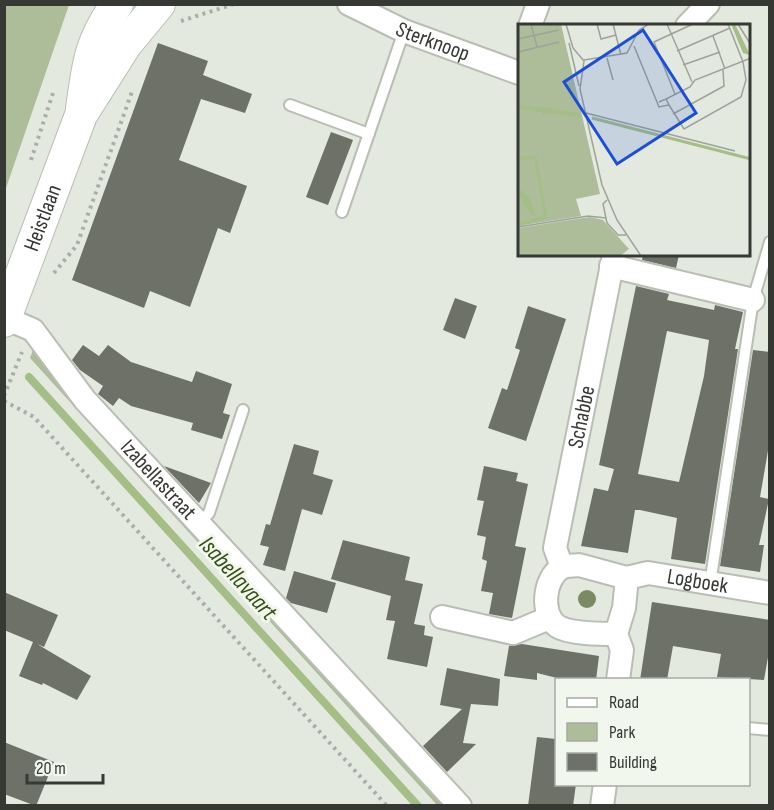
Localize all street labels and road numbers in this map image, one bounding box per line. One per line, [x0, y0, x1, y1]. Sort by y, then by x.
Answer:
street label: Sterknoop [391, 16, 473, 67]
street label: Heistlaan [18, 181, 67, 255]
street label: Schabbe [562, 383, 601, 451]
street label: Izabellastraat [115, 434, 202, 526]
street label: Logboek [665, 563, 731, 600]

